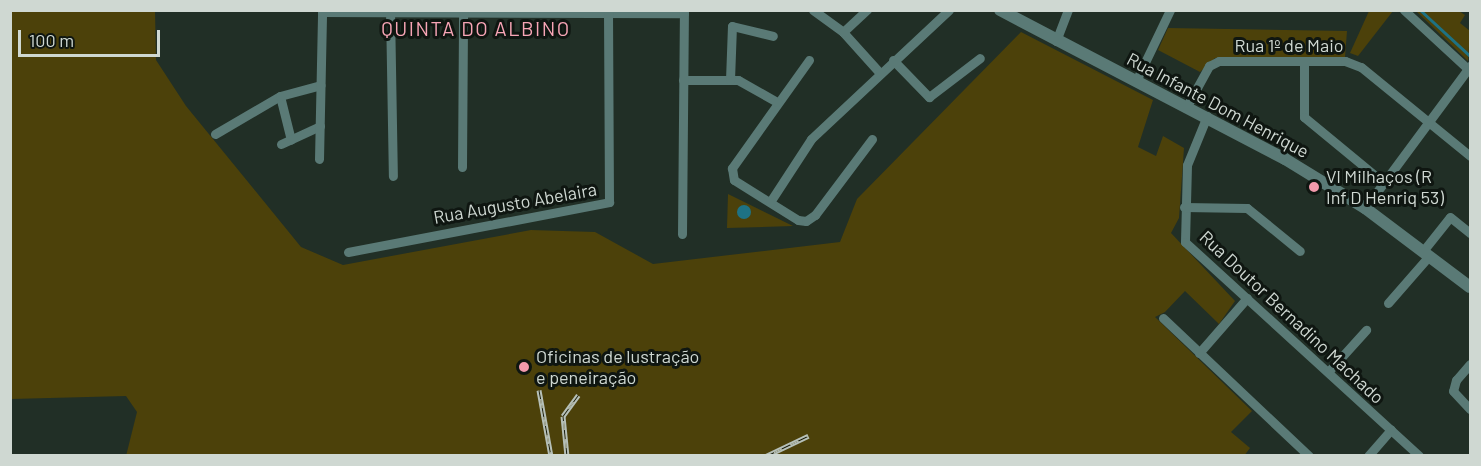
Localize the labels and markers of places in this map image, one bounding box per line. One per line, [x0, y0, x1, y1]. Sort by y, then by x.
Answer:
place label: Vl Milhaços (R Inf D Henriq 53) [1326, 166, 1444, 208]
marker: Vl Milhaços (R Inf D Henriq 53) [1307, 180, 1321, 194]
place label: Oficinas de lustração e peneiração [536, 346, 699, 388]
marker: Oficinas de lustração e peneiração [517, 360, 531, 374]

